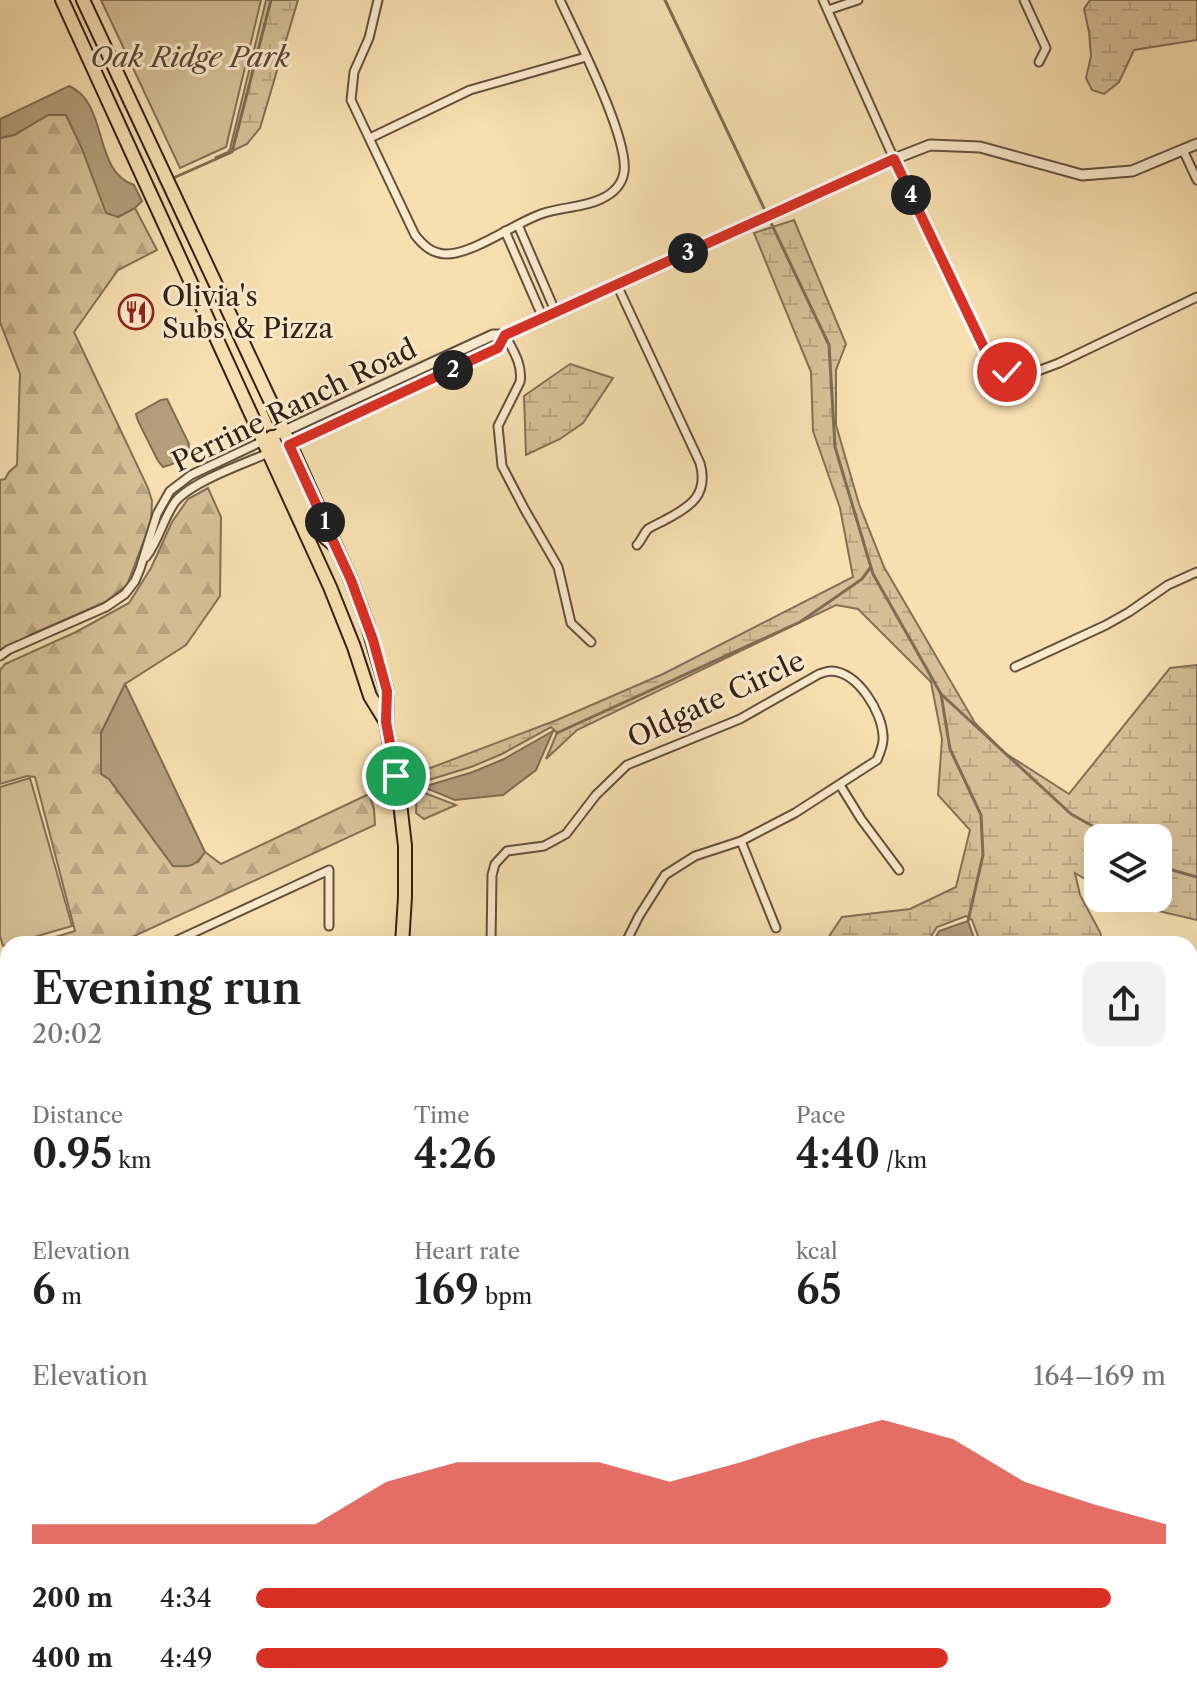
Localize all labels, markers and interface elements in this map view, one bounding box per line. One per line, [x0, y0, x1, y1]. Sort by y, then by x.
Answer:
park label: Oak Ridge Park [90, 40, 291, 74]
pin: 4 [891, 175, 931, 215]
text: 4 [904, 181, 918, 208]
pin: 3 [668, 233, 708, 273]
text: 3 [682, 239, 694, 266]
place label: Olivia's Subs & Pizza [162, 279, 333, 345]
restaurant icon: Olivia's Subs & Pizza [117, 293, 155, 331]
street label: Perrine Ranch Road [166, 331, 422, 479]
pin [973, 338, 1041, 406]
pin: 2 [433, 350, 473, 390]
icon: check [985, 350, 1029, 394]
text: 2 [447, 356, 460, 383]
pin: 1 [305, 502, 345, 542]
text: 1 [320, 508, 330, 535]
street label: Oldgate Circle [622, 643, 810, 755]
pin [362, 742, 430, 810]
icon: arrive [374, 754, 418, 798]
map controls [1084, 824, 1172, 912]
button: layers [1084, 824, 1172, 912]
text: Evening run [32, 961, 302, 1015]
button: share [1082, 962, 1166, 1046]
text: 20:02 [32, 1018, 102, 1050]
text: Distance [32, 1102, 123, 1129]
text: Time [414, 1102, 470, 1129]
text: Pace [796, 1102, 846, 1129]
text: 0.95 [32, 1129, 112, 1178]
text: 4:26 [414, 1129, 496, 1178]
text: 4:40 [796, 1129, 880, 1178]
text: km [112, 1147, 152, 1174]
text: /km [880, 1147, 927, 1174]
text: Elevation [32, 1238, 130, 1265]
text: Heart rate [414, 1238, 520, 1265]
text: kcal [796, 1238, 838, 1265]
text: 6 [32, 1265, 56, 1314]
text: 169 [414, 1265, 479, 1314]
text: 65 [796, 1265, 842, 1314]
text: m [56, 1283, 82, 1310]
text: bpm [479, 1283, 532, 1310]
text: Elevation [32, 1360, 148, 1392]
text: 164–169 m [1033, 1360, 1166, 1392]
text: 200 m [32, 1582, 113, 1614]
text: 4:34 [160, 1582, 212, 1614]
text: 400 m [32, 1642, 113, 1674]
text: 4:49 [160, 1642, 213, 1674]

